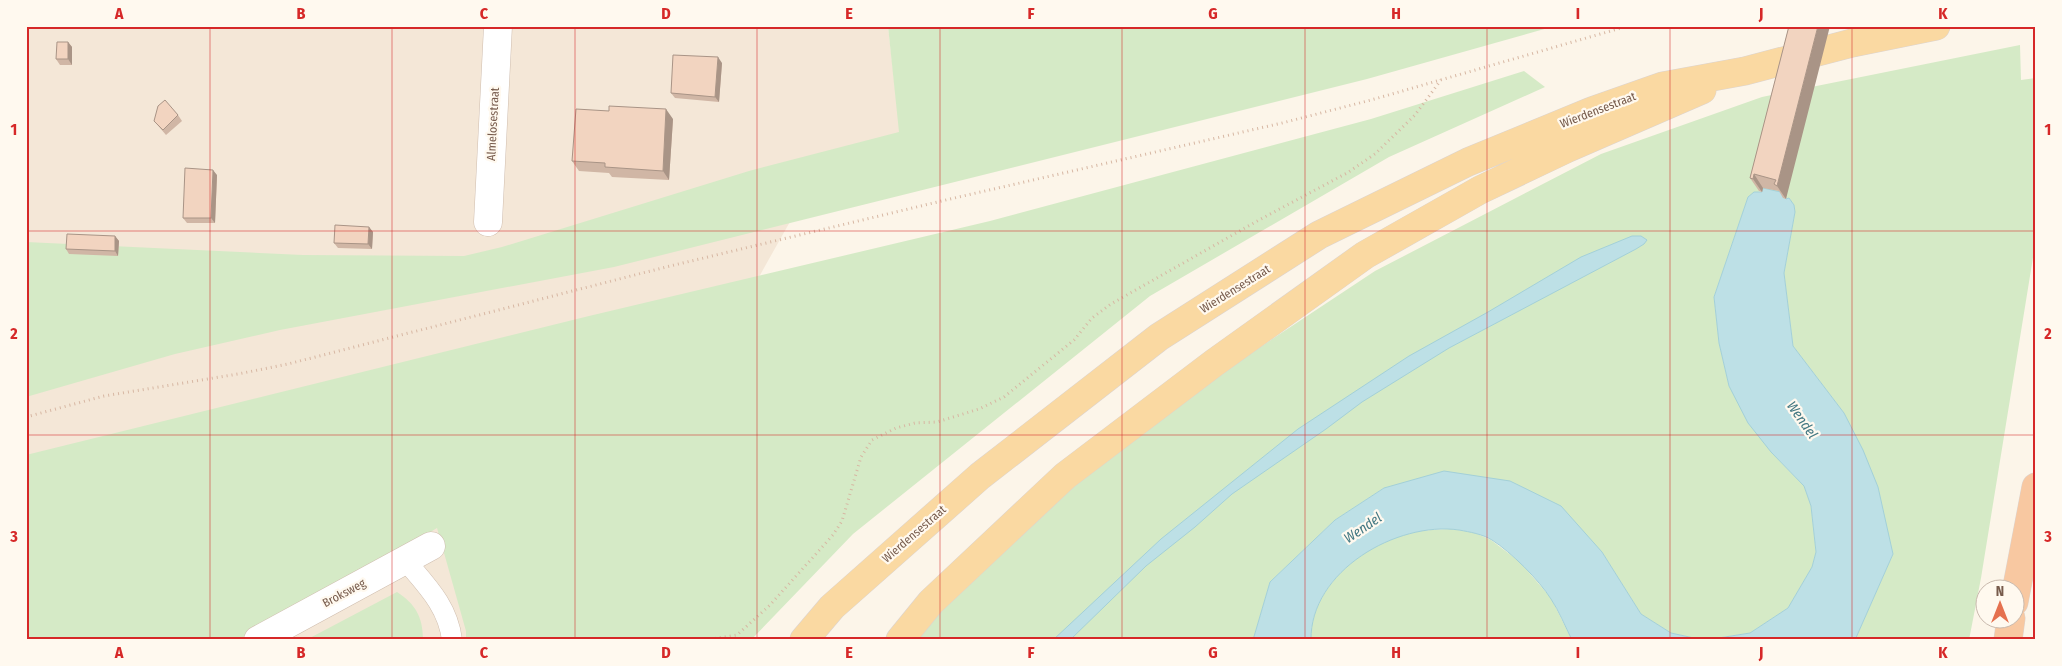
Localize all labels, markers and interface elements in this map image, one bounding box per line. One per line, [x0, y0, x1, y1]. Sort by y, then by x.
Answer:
text: A [114, 4, 124, 23]
text: B [297, 4, 306, 23]
text: C [480, 4, 489, 23]
text: D [661, 4, 671, 23]
text: E [845, 4, 853, 23]
text: F [1027, 4, 1035, 23]
text: G [1208, 4, 1218, 23]
text: H [1391, 4, 1401, 23]
text: I [1576, 4, 1580, 23]
text: J [1758, 4, 1763, 23]
text: K [1938, 4, 1948, 23]
street label: Almelosestraat [484, 87, 502, 161]
street label: Wierdensestraat [1558, 89, 1638, 131]
text: 1 [11, 120, 17, 139]
text: 1 [2045, 120, 2051, 139]
street label: Wierdensestraat [1197, 262, 1273, 316]
text: 2 [9, 324, 18, 343]
text: 2 [2043, 324, 2052, 343]
water label: Wendel [1783, 398, 1821, 442]
street label: Wierdensestraat [879, 502, 949, 566]
water label: Wendel [1341, 509, 1385, 547]
text: 3 [9, 527, 18, 546]
text: 3 [2043, 527, 2052, 546]
street label: Broksweg [320, 576, 368, 610]
north arrow [1974, 578, 2024, 628]
text: N [1996, 583, 2004, 600]
text: A [114, 643, 124, 662]
text: B [297, 643, 306, 662]
text: C [480, 643, 489, 662]
text: D [661, 643, 671, 662]
text: E [845, 643, 853, 662]
text: F [1027, 643, 1035, 662]
text: G [1208, 643, 1218, 662]
text: H [1391, 643, 1401, 662]
text: I [1576, 643, 1580, 662]
text: J [1758, 643, 1763, 662]
text: K [1938, 643, 1948, 662]

